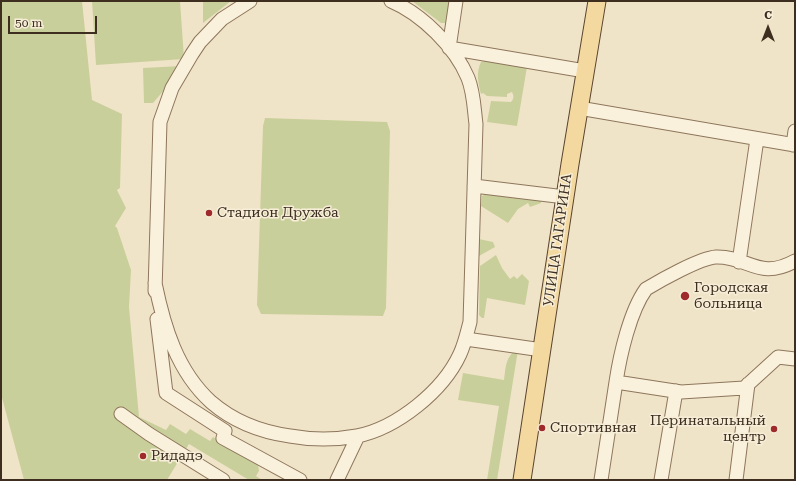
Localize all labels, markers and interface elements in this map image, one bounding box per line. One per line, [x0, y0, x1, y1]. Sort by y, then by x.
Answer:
scale bar [10, 8, 99, 34]
north arrow [748, 8, 788, 48]
text: С [764, 9, 772, 22]
text: 50 m [15, 16, 42, 30]
street label: УЛИЦА ГАГАРИНА [540, 172, 576, 308]
place label: Стадион Дружба [217, 205, 339, 221]
marker: Стадион Дружба [204, 208, 214, 218]
place label: Городская больница [694, 280, 768, 312]
marker: Городская больница [679, 290, 691, 302]
place label: Перинатальный центр [650, 413, 766, 446]
place label: Спортивная [550, 420, 637, 436]
marker: Спортивная [537, 423, 547, 433]
marker: Перинатальный центр [769, 424, 779, 434]
place label: Ридадэ [151, 448, 203, 464]
marker: Ридадэ [138, 451, 148, 461]

